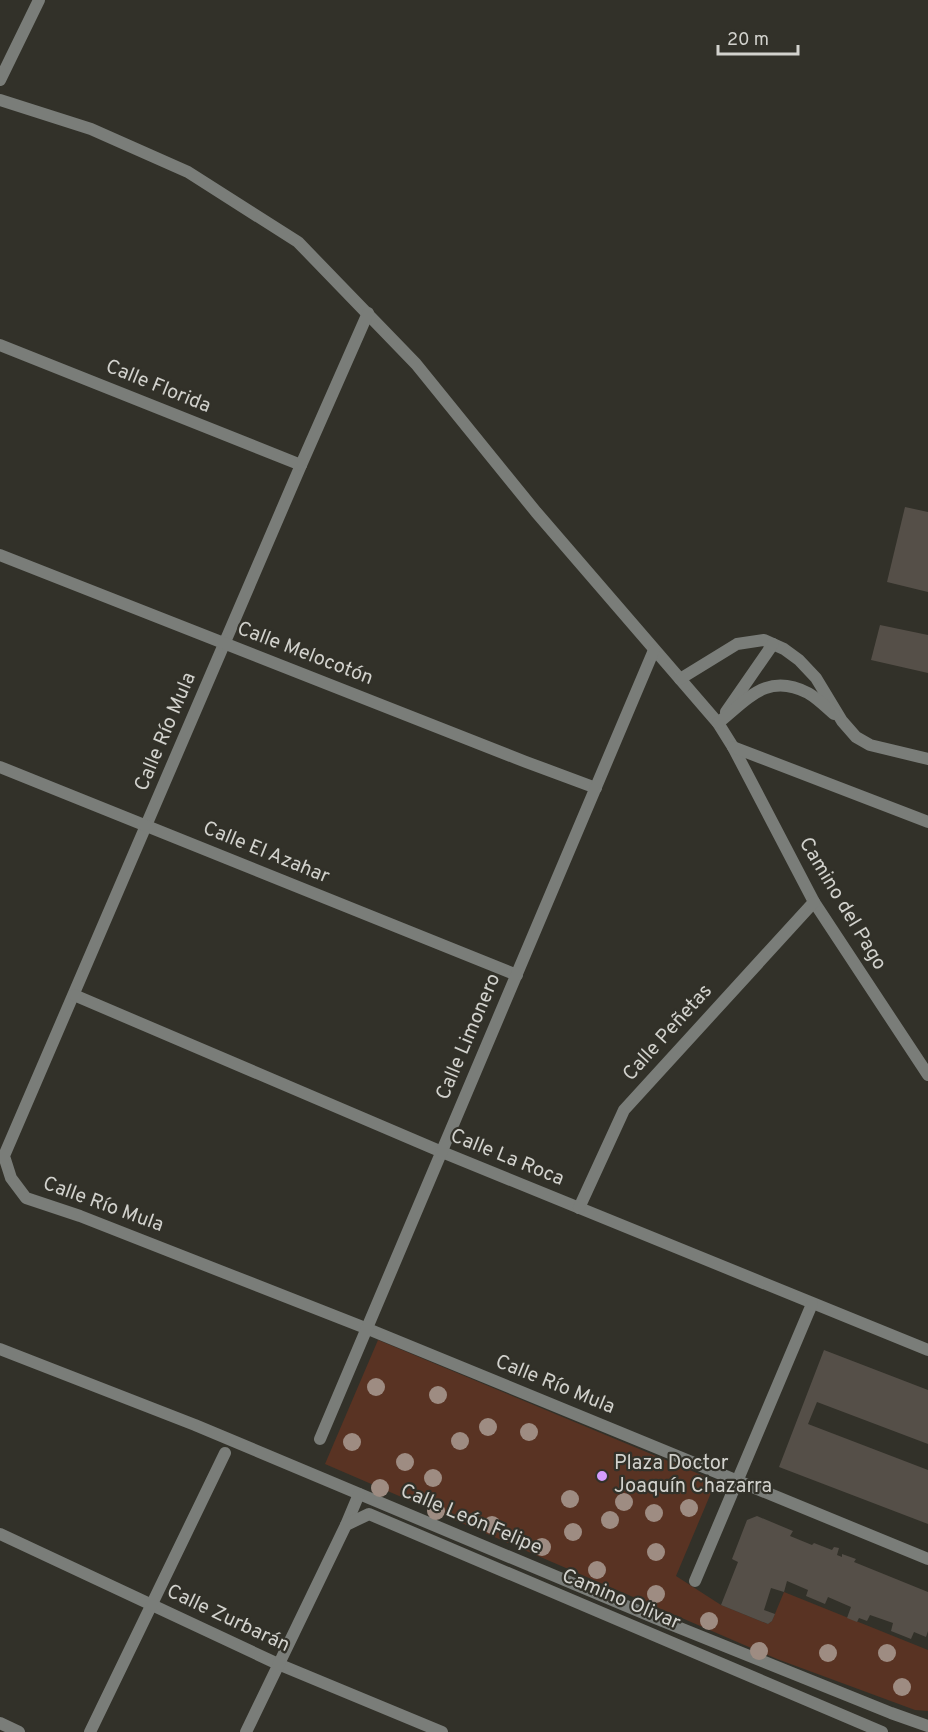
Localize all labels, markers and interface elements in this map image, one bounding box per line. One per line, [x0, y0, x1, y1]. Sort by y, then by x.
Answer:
scale bar [718, 18, 798, 56]
text: 20 m [727, 29, 769, 52]
street label: Calle Florida [101, 354, 215, 420]
street label: Calle Melocotón [233, 616, 377, 692]
street label: Calle Río Mula [129, 669, 203, 795]
street label: Calle El Azahar [199, 816, 333, 890]
street label: Camino del Pago [792, 833, 892, 975]
street label: Calle Limonero [431, 970, 507, 1104]
street label: Calle Peñetas [618, 979, 718, 1087]
street label: Calle La Roca [446, 1123, 568, 1193]
street label: Calle Río Mula [39, 1171, 167, 1239]
street label: Calle Río Mula [491, 1349, 619, 1421]
place label: Plaza Doctor Joaquín Chazarra [614, 1451, 772, 1500]
marker: Plaza Doctor Joaquín Chazarra [595, 1469, 609, 1483]
street label: Calle León Felipe [396, 1478, 546, 1562]
street label: Camino Olivar [558, 1563, 684, 1637]
street label: Calle Zurbarán [162, 1579, 294, 1659]

